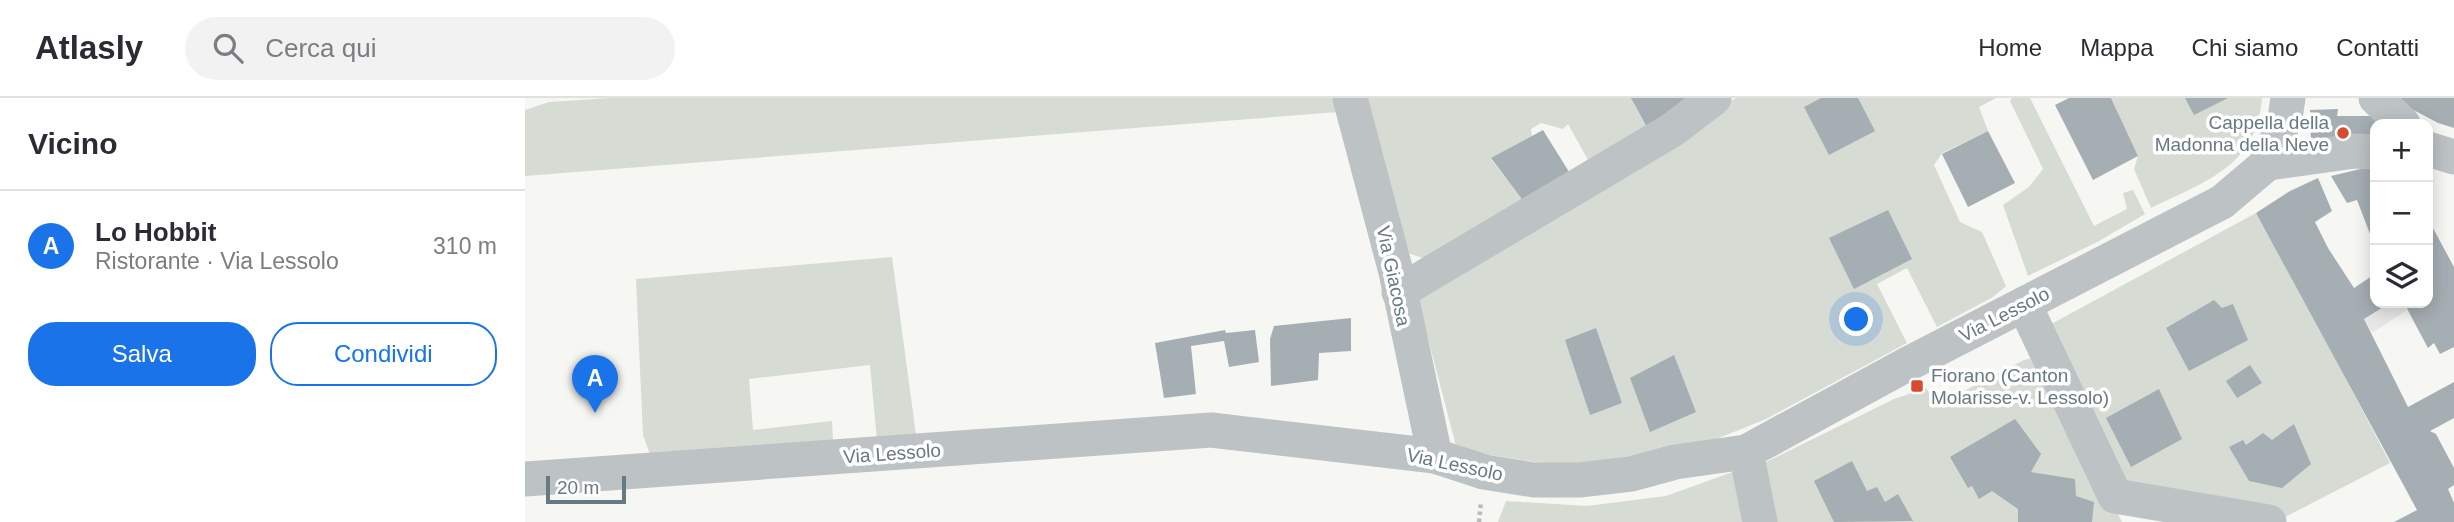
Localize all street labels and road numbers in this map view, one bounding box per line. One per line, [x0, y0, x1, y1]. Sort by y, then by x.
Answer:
street label: Via Giacosa [1373, 224, 1414, 329]
street label: Via Lessolo [1956, 283, 2053, 346]
street label: Via Lessolo [842, 440, 942, 467]
street label: Via Lessolo [1405, 444, 1505, 485]

